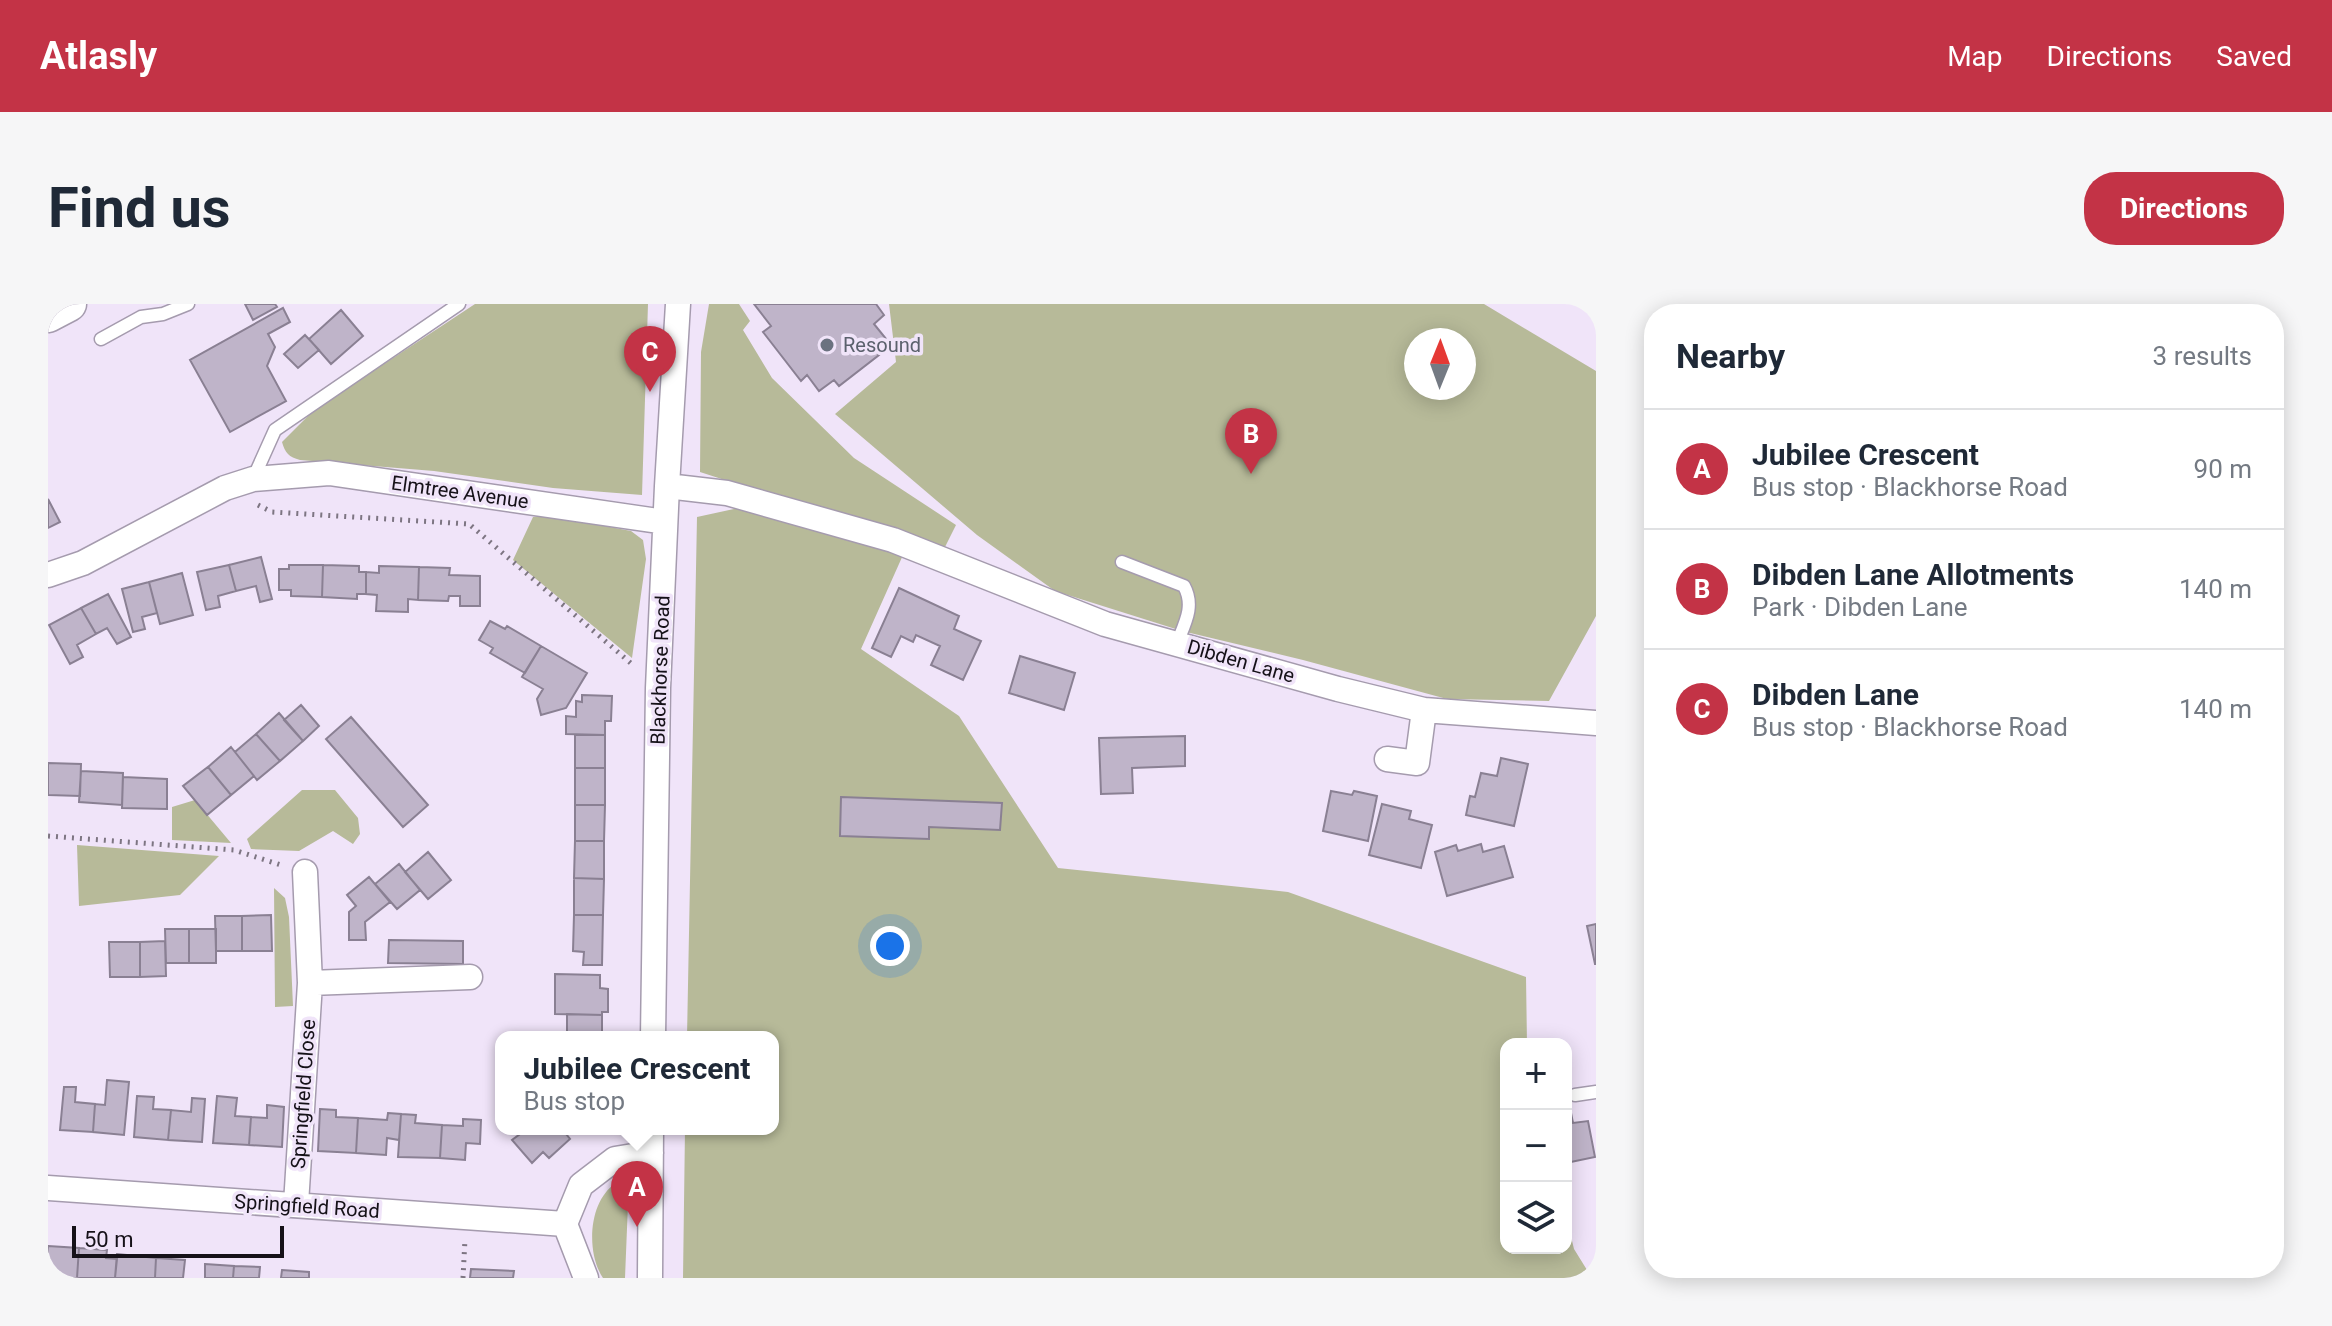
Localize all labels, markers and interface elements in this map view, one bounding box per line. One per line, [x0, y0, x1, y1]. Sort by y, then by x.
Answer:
text: Atlasly [40, 34, 157, 78]
text: Map [1947, 40, 2003, 73]
text: Directions [2047, 40, 2172, 73]
text: Saved [2216, 40, 2292, 73]
button: Directions [2084, 172, 2284, 245]
text: Find us [48, 175, 231, 241]
pin: C [624, 326, 676, 392]
north arrow [1404, 328, 1476, 400]
place label: Resound [843, 333, 921, 357]
marker: Resound [818, 336, 836, 354]
text: Nearby [1676, 336, 1785, 376]
text: 3 results [2153, 341, 2252, 371]
pin: B [1225, 408, 1277, 474]
text: Jubilee Crescent [1752, 437, 1979, 472]
text: A [1693, 454, 1711, 484]
text: 90 m [2194, 454, 2252, 484]
street label: Elmtree Avenue [390, 470, 530, 514]
text: Bus stop · Blackhorse Road [1752, 472, 2068, 502]
text: Dibden Lane Allotments [1752, 557, 2074, 592]
text: B [1694, 574, 1710, 604]
text: 140 m [2179, 574, 2252, 604]
text: Park · Dibden Lane [1752, 592, 1968, 622]
street label: Blackhorse Road [645, 595, 675, 745]
street label: Dibden Lane [1185, 634, 1297, 688]
text: Dibden Lane [1752, 677, 1919, 712]
text: C [1693, 694, 1711, 724]
text: 140 m [2179, 694, 2252, 724]
text: Bus stop · Blackhorse Road [1752, 712, 2068, 742]
your location [870, 926, 910, 966]
street label: Springfield Close [286, 1018, 320, 1170]
popup [495, 1031, 779, 1135]
map controls [1500, 1038, 1572, 1254]
button: + [1500, 1038, 1572, 1110]
text: Jubilee Crescent [524, 1051, 750, 1086]
text: Bus stop [524, 1086, 625, 1116]
button: − [1500, 1110, 1572, 1182]
pin: A [611, 1161, 663, 1227]
button: layers [1500, 1182, 1572, 1254]
street label: Springfield Road [233, 1189, 381, 1223]
scale bar [72, 1222, 284, 1258]
text: 50 m [84, 1227, 133, 1252]

